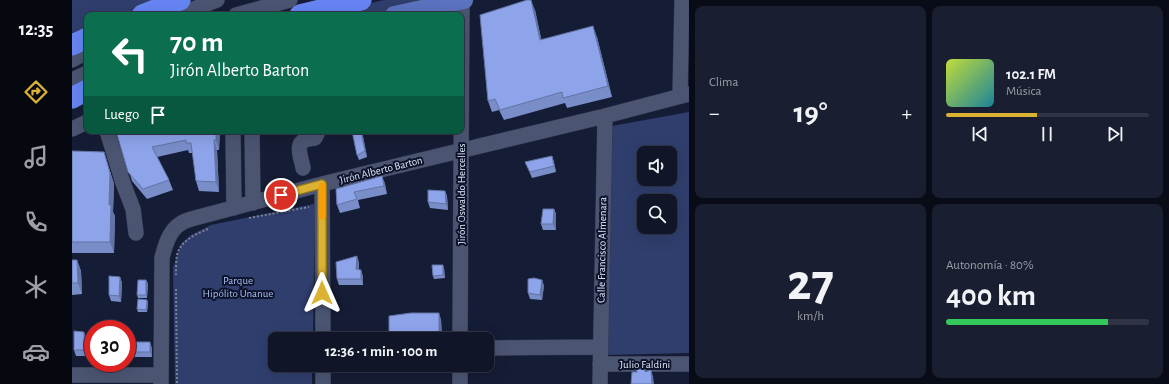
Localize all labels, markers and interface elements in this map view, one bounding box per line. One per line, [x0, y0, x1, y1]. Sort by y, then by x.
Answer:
text: 12:35 [19, 21, 53, 39]
icon: left [104, 28, 156, 80]
text: 70 m [170, 29, 224, 57]
text: Jirón Alberto Barton [170, 62, 309, 80]
text: 102.1 FM [1006, 67, 1056, 82]
text: Clima [709, 76, 739, 89]
icon: directions [22, 78, 50, 106]
text: Música [1006, 85, 1041, 98]
text: 19° [793, 98, 828, 128]
text: − [709, 102, 720, 124]
text: + [901, 102, 912, 124]
icon: arrive [147, 104, 169, 126]
text: Luego [104, 107, 139, 122]
icon: previous [969, 123, 991, 145]
icon: pause [1036, 123, 1058, 145]
icon: next [1104, 123, 1126, 145]
icon: music [22, 143, 50, 171]
street label: Jirón Oswaldo Hercelles [456, 143, 467, 245]
map controls [637, 146, 677, 234]
button: sound [637, 146, 677, 186]
street label: Jirón Alberto Barton [338, 154, 424, 186]
pin [264, 178, 298, 212]
icon: arrive [270, 184, 292, 206]
button: search [637, 194, 677, 234]
street label: Calle Francisco Almenara [596, 197, 608, 303]
icon: phone [22, 208, 50, 236]
text: 27 [787, 257, 834, 309]
text: Autonomía · 80% [946, 259, 1034, 272]
position arrow [301, 272, 343, 314]
icon: climate [22, 273, 50, 301]
park label: Parque Hipólito Unanue [203, 275, 273, 299]
text: 400 km [946, 281, 1036, 311]
text: km/h [797, 310, 824, 323]
speed limit sign: 30 [84, 320, 136, 372]
icon: car [22, 338, 50, 366]
text: 12:36 · 1 min · 100 m [325, 344, 437, 359]
street label: Julio Faldini [620, 359, 670, 370]

